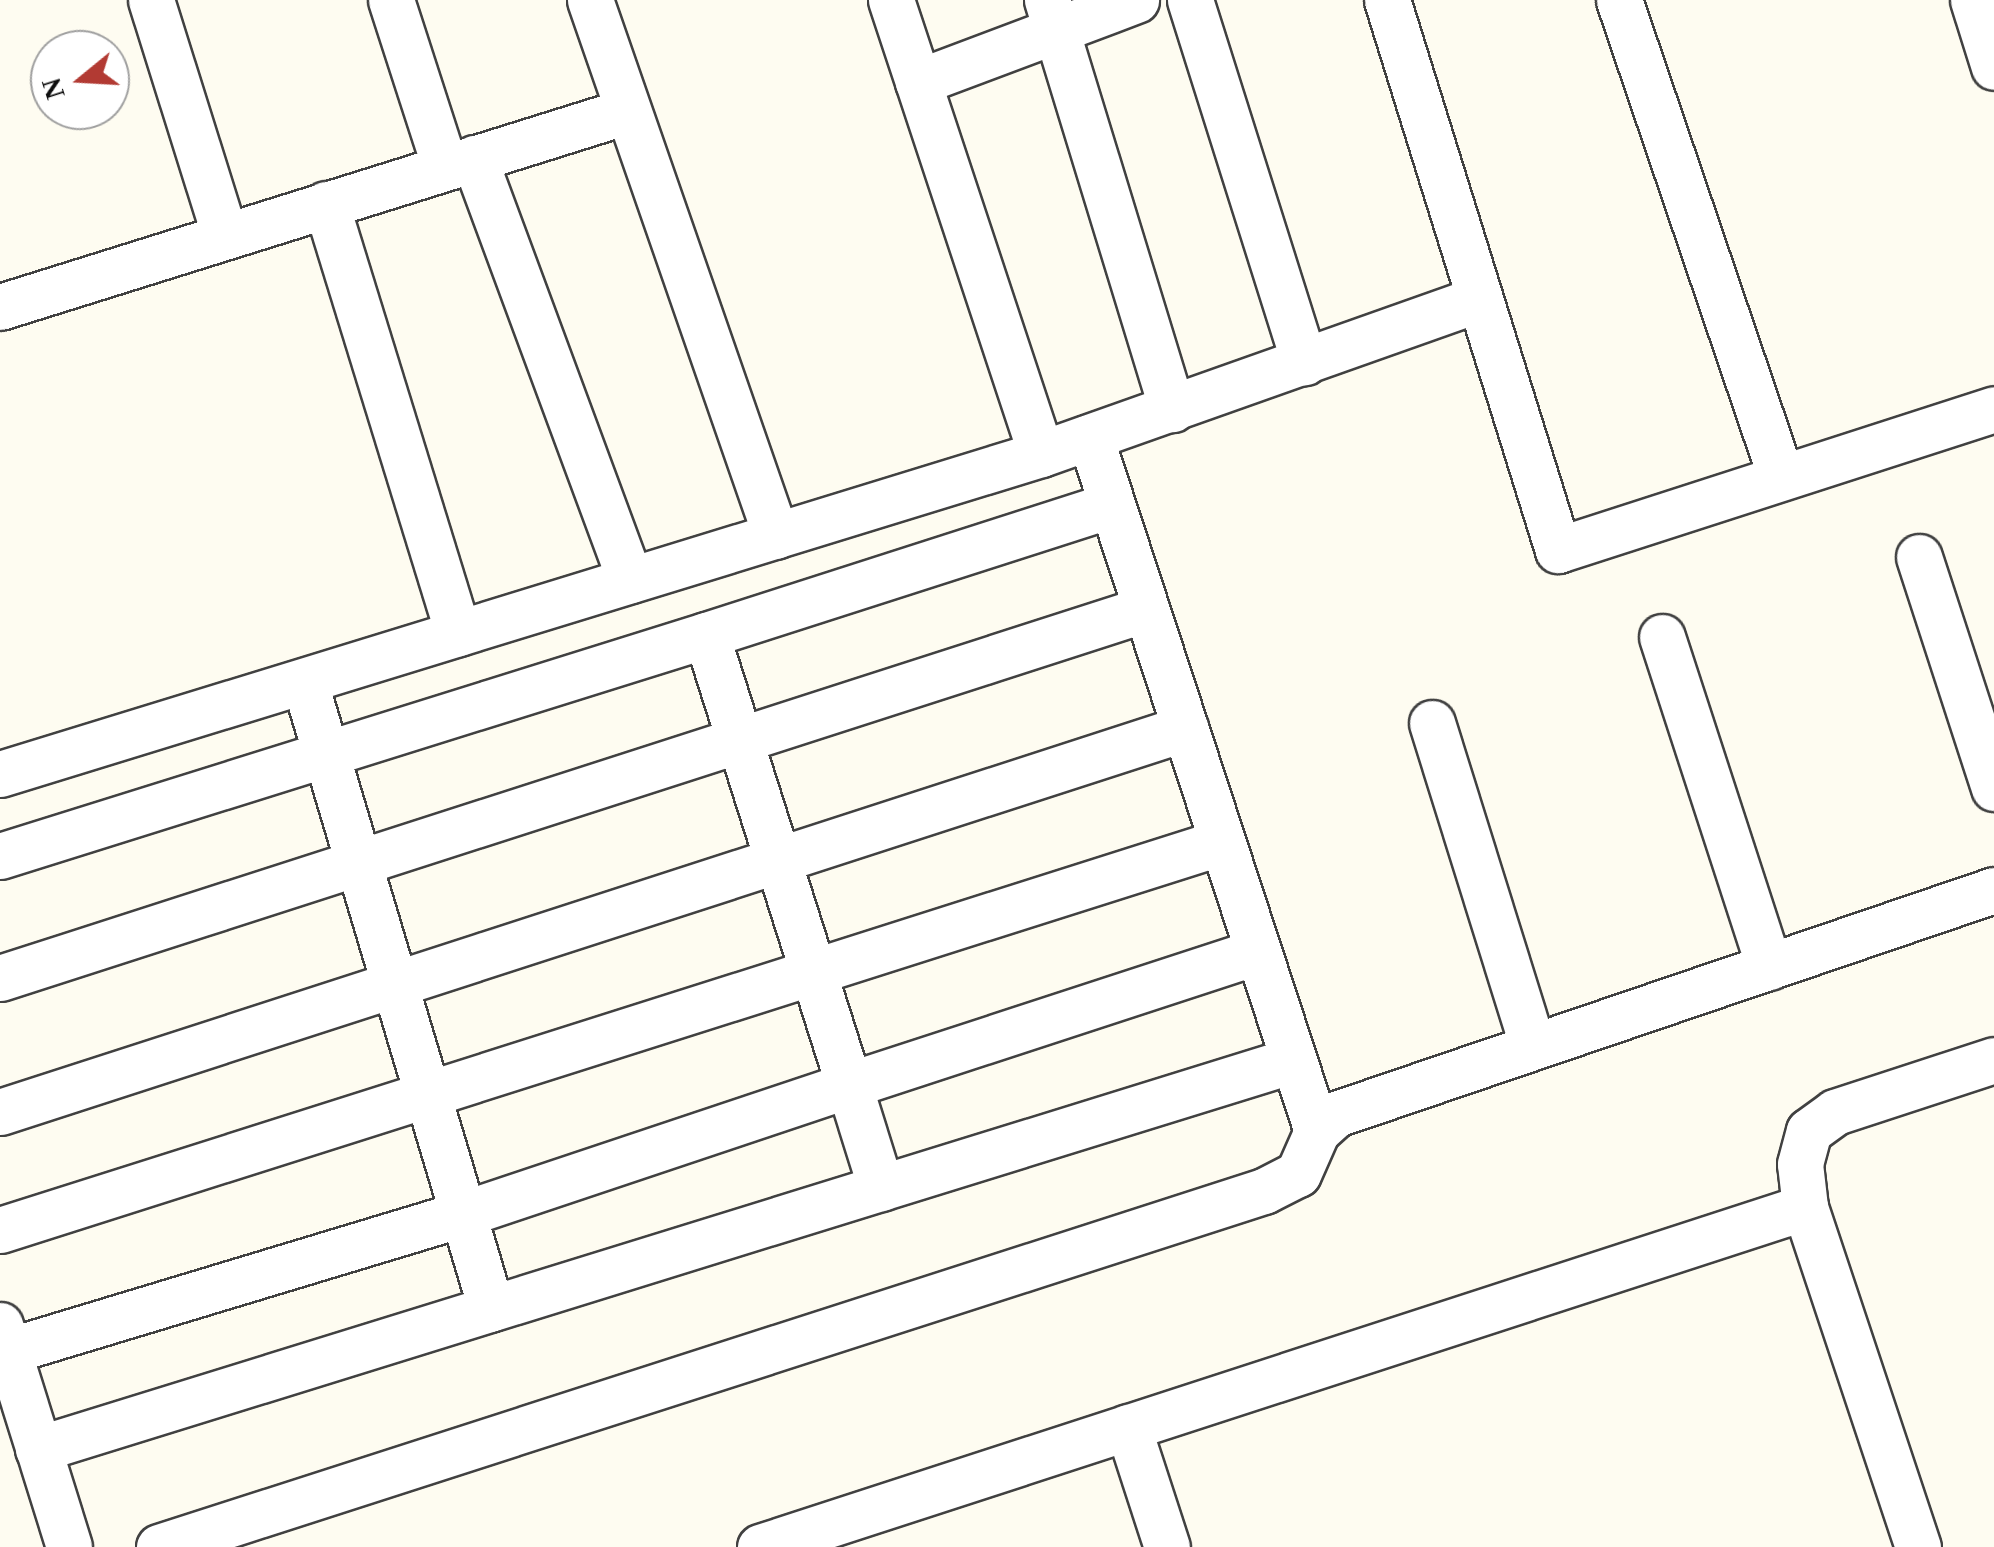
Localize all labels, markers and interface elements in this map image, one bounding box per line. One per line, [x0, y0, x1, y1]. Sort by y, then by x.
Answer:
north arrow [30, 30, 130, 130]
text: N [35, 74, 71, 103]

